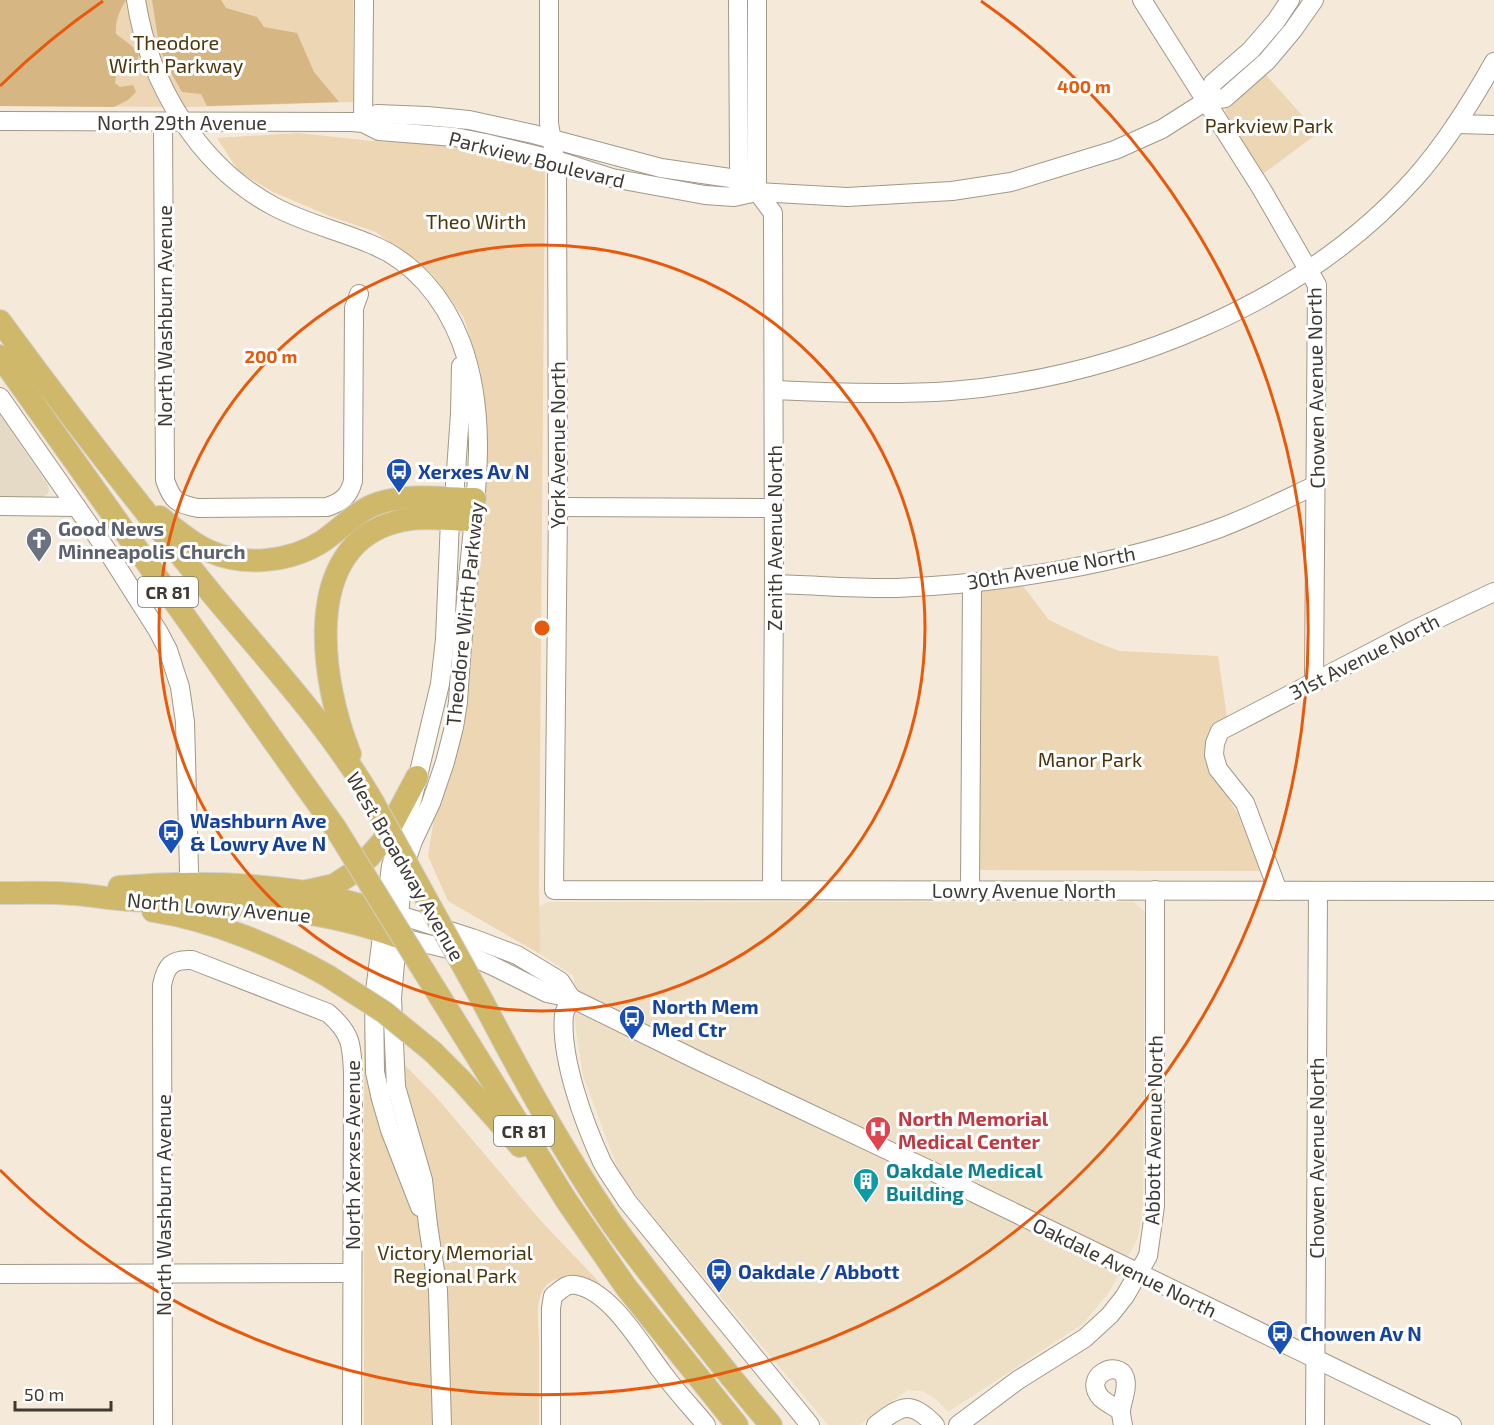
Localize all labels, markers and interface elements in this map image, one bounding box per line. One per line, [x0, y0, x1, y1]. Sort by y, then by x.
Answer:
park label: Theodore Wirth Parkway [109, 30, 244, 77]
text: 400 m [1057, 75, 1111, 97]
street label: North 29th Avenue [97, 110, 267, 134]
park label: Parkview Park [1205, 113, 1333, 137]
street label: Parkview Boulevard [447, 126, 627, 192]
street label: North Washburn Avenue [152, 205, 176, 427]
park label: Theo Wirth [426, 209, 526, 233]
street label: Chowen Avenue North [1301, 287, 1329, 489]
text: 200 m [245, 345, 297, 367]
street label: York Avenue North [545, 361, 569, 529]
street label: Zenith Avenue North [762, 445, 786, 631]
bus stop icon: Xerxes Av N [384, 456, 414, 494]
place label: Xerxes Av N [418, 459, 530, 483]
street label: Theodore Wirth Parkway [440, 500, 488, 727]
place label: Good News Minneapolis Church [58, 516, 246, 563]
church icon: Good News Minneapolis Church [24, 525, 54, 563]
street label: 30th Avenue North [965, 540, 1137, 594]
road number: CR 81 [138, 577, 198, 607]
street label: 31st Avenue North [1285, 608, 1443, 704]
centre of rings [532, 618, 552, 638]
park label: Manor Park [1038, 747, 1142, 771]
street label: West Broadway Avenue [342, 767, 470, 965]
place label: Washburn Ave & Lowry Ave N [190, 808, 327, 856]
bus stop icon: Washburn Ave & Lowry Ave N [156, 817, 186, 855]
street label: Lowry Avenue North [932, 878, 1116, 902]
street label: North Lowry Avenue [126, 887, 312, 927]
place label: North Mem Med Ctr [652, 994, 759, 1041]
bus stop icon: North Mem Med Ctr [617, 1003, 647, 1041]
street label: Abbott Avenue North [1139, 1035, 1167, 1225]
street label: Chowen Avenue North [1304, 1057, 1328, 1259]
street label: North Xerxes Avenue [340, 1060, 364, 1250]
street label: North Washburn Avenue [151, 1094, 175, 1316]
place label: North Memorial Medical Center [898, 1106, 1049, 1153]
hospital icon: North Memorial Medical Center [863, 1114, 893, 1152]
road number: CR 81 [494, 1116, 554, 1146]
place label: Oakdale Medical Building [886, 1158, 1043, 1205]
building icon: Oakdale Medical Building [851, 1166, 881, 1204]
street label: Oakdale Avenue North [1029, 1212, 1221, 1322]
park label: Victory Memorial Regional Park [377, 1240, 533, 1287]
bus stop icon: Oakdale / Abbott [704, 1256, 734, 1294]
place label: Oakdale / Abbott [738, 1259, 899, 1283]
bus stop icon: Chowen Av N [1265, 1318, 1295, 1356]
place label: Chowen Av N [1300, 1321, 1422, 1345]
scale bar [15, 1374, 111, 1412]
text: 50 m [24, 1383, 64, 1405]

